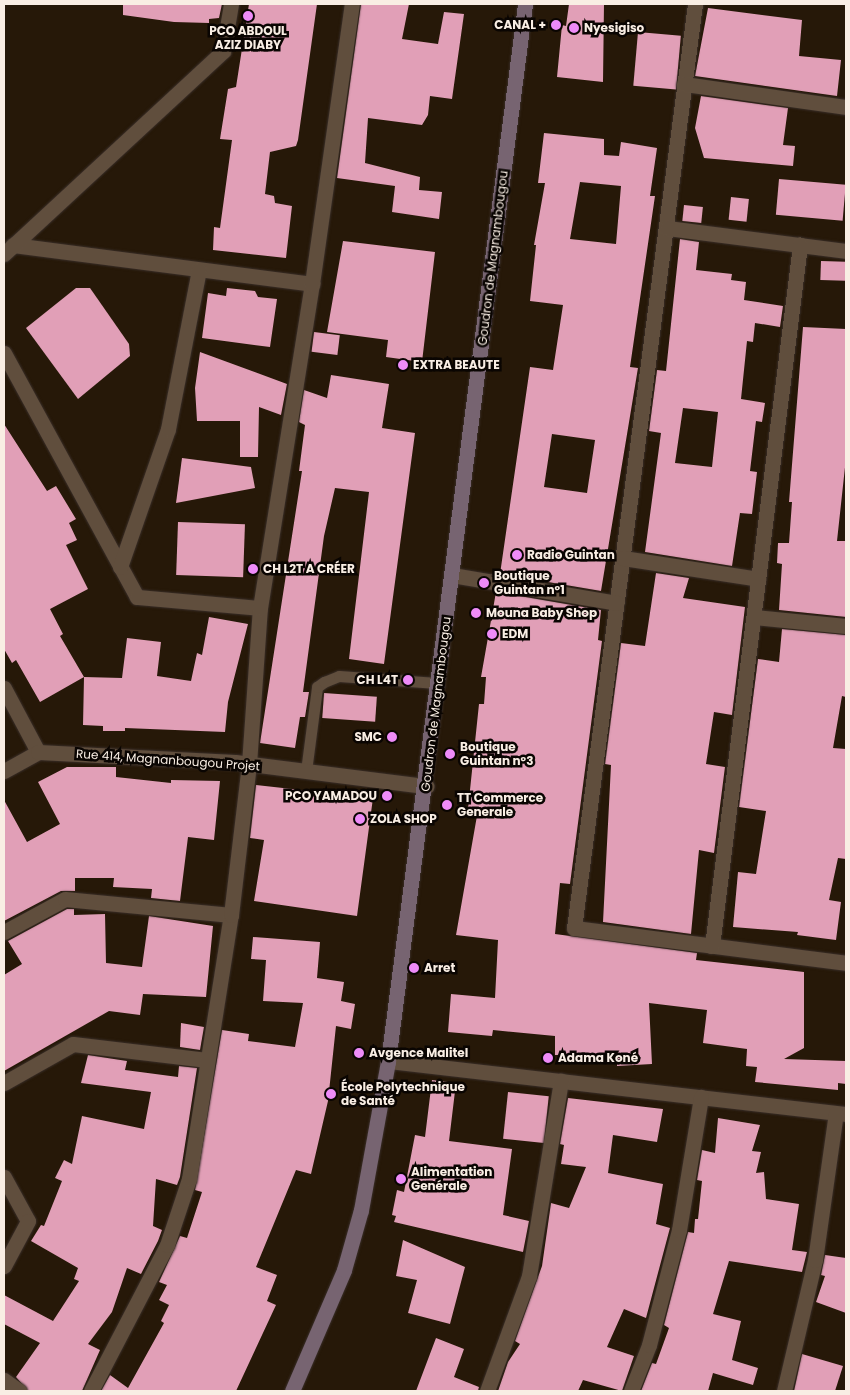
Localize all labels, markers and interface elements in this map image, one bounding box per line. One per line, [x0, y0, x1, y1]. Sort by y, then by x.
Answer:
marker: PCO ABDOUL AZIZ DIABY [242, 10, 254, 22]
place label: CANAL + [494, 18, 546, 32]
marker: CANAL + [550, 19, 562, 31]
place label: Nyesigiso [584, 21, 644, 35]
marker: Nyesigiso [568, 22, 580, 34]
place label: PCO ABDOUL AZIZ DIABY [209, 24, 287, 52]
street label: Goudron de Magnambougou [475, 170, 511, 346]
place label: EXTRA BEAUTE [413, 358, 500, 372]
marker: EXTRA BEAUTE [397, 359, 409, 371]
place label: Radio Guintan [527, 548, 615, 562]
marker: Radio Guintan [511, 549, 523, 561]
place label: CH L2T A CRÉER [263, 562, 355, 576]
marker: CH L2T A CRÉER [247, 563, 259, 575]
place label: Boutique Guintan n°1 [494, 569, 565, 597]
marker: Boutique Guintan n°1 [478, 577, 490, 589]
place label: Mouna Baby Shop [486, 606, 597, 620]
marker: Mouna Baby Shop [470, 607, 482, 619]
street label: Goudron de Magnambougou [418, 616, 454, 792]
place label: EDM [502, 627, 528, 641]
marker: EDM [486, 628, 498, 640]
place label: CH L4T [357, 673, 398, 687]
marker: CH L4T [402, 674, 414, 686]
place label: SMC [354, 730, 382, 744]
marker: SMC [386, 731, 398, 743]
place label: Boutique Guintan n°3 [460, 740, 533, 768]
street label: Rue 414, Magnanbougou Projet [76, 746, 260, 774]
marker: Boutique Guintan n°3 [444, 748, 456, 760]
place label: PCO YAMADOU [285, 789, 377, 803]
marker: PCO YAMADOU [381, 790, 393, 802]
place label: TT Commerce Generale [457, 791, 543, 819]
marker: TT Commerce Generale [441, 799, 453, 811]
place label: ZOLA SHOP [370, 812, 437, 826]
marker: ZOLA SHOP [354, 813, 366, 825]
place label: Arret [424, 961, 455, 975]
marker: Arret [408, 962, 420, 974]
place label: Avgence Malitel [369, 1046, 468, 1060]
marker: Avgence Malitel [353, 1047, 365, 1059]
place label: Adama Koné [558, 1051, 638, 1065]
marker: Adama Koné [542, 1052, 554, 1064]
place label: École Polytechnique de Santé [341, 1080, 465, 1108]
marker: École Polytechnique de Santé [325, 1088, 337, 1100]
place label: Alimentation Genérale [411, 1165, 492, 1193]
marker: Alimentation Genérale [395, 1173, 407, 1185]

